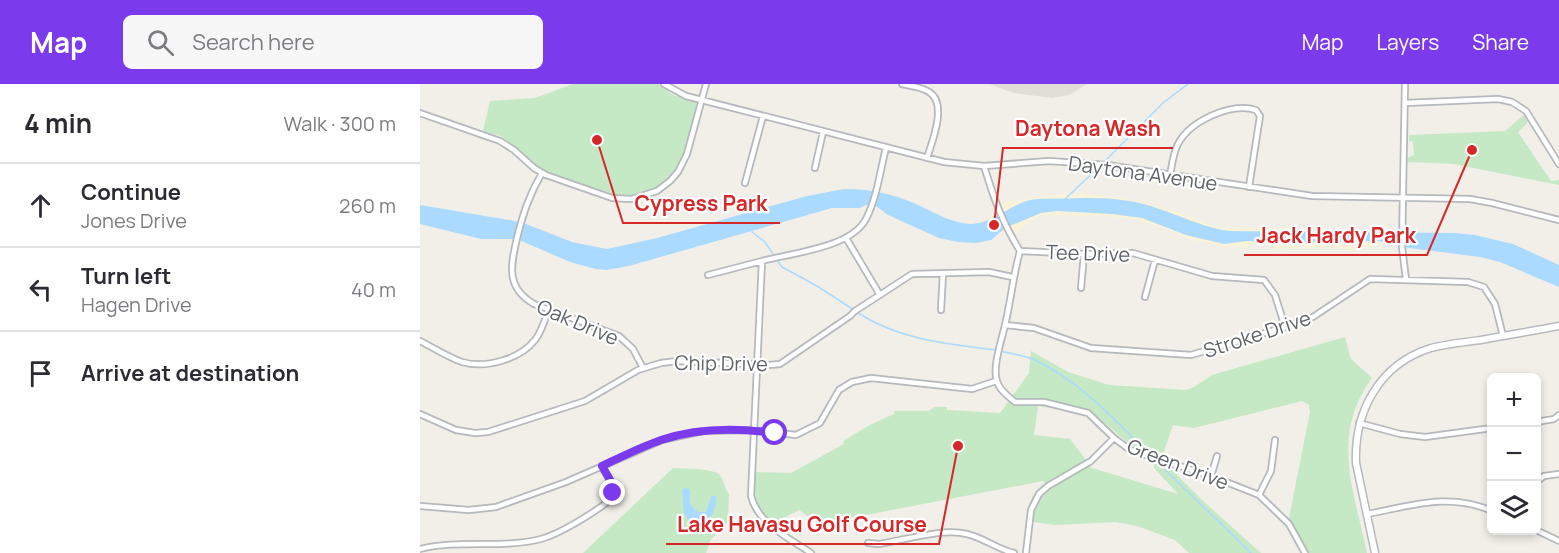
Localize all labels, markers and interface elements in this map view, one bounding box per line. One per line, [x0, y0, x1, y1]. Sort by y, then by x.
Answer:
search box [123, 15, 543, 69]
text: Map [30, 23, 87, 61]
icon: search [144, 26, 177, 59]
text: Search here [192, 27, 315, 57]
text: Map [1302, 28, 1343, 56]
text: Layers [1376, 28, 1439, 56]
text: Share [1472, 28, 1529, 56]
text: 4 min [24, 105, 92, 141]
callout: Daytona Wash [1003, 109, 1173, 148]
text: Walk · 300 m [284, 110, 396, 137]
text: Daytona Wash [1015, 114, 1161, 142]
street label: Daytona Avenue [1067, 149, 1219, 197]
text: Continue [81, 177, 181, 207]
callout: Cypress Park [623, 184, 780, 223]
icon: ahead [24, 189, 57, 222]
text: Cypress Park [635, 189, 768, 217]
text: 260 m [339, 192, 396, 219]
text: Jones Drive [81, 207, 187, 234]
callout: Jack Hardy Park [1244, 216, 1427, 255]
text: Jack Hardy Park [1256, 221, 1416, 249]
street label: Tee Drive [1045, 238, 1131, 268]
text: Turn left [81, 261, 171, 291]
icon: left [24, 273, 57, 306]
text: 40 m [351, 276, 396, 303]
text: Hagen Drive [81, 291, 192, 318]
street label: Oak Drive [533, 293, 623, 351]
street label: Stroke Drive [1200, 304, 1314, 364]
street label: Chip Drive [674, 349, 768, 377]
icon: arrive [24, 357, 57, 390]
text: Arrive at destination [81, 358, 299, 388]
map controls [1487, 373, 1541, 535]
button: + [1487, 373, 1541, 427]
route start [761, 419, 787, 445]
button: − [1487, 427, 1541, 481]
street label: Green Drive [1123, 432, 1233, 496]
route end [599, 479, 625, 505]
button: layers [1487, 481, 1541, 535]
callout: Lake Havasu Golf Course [666, 505, 939, 544]
text: Lake Havasu Golf Course [677, 510, 927, 538]

